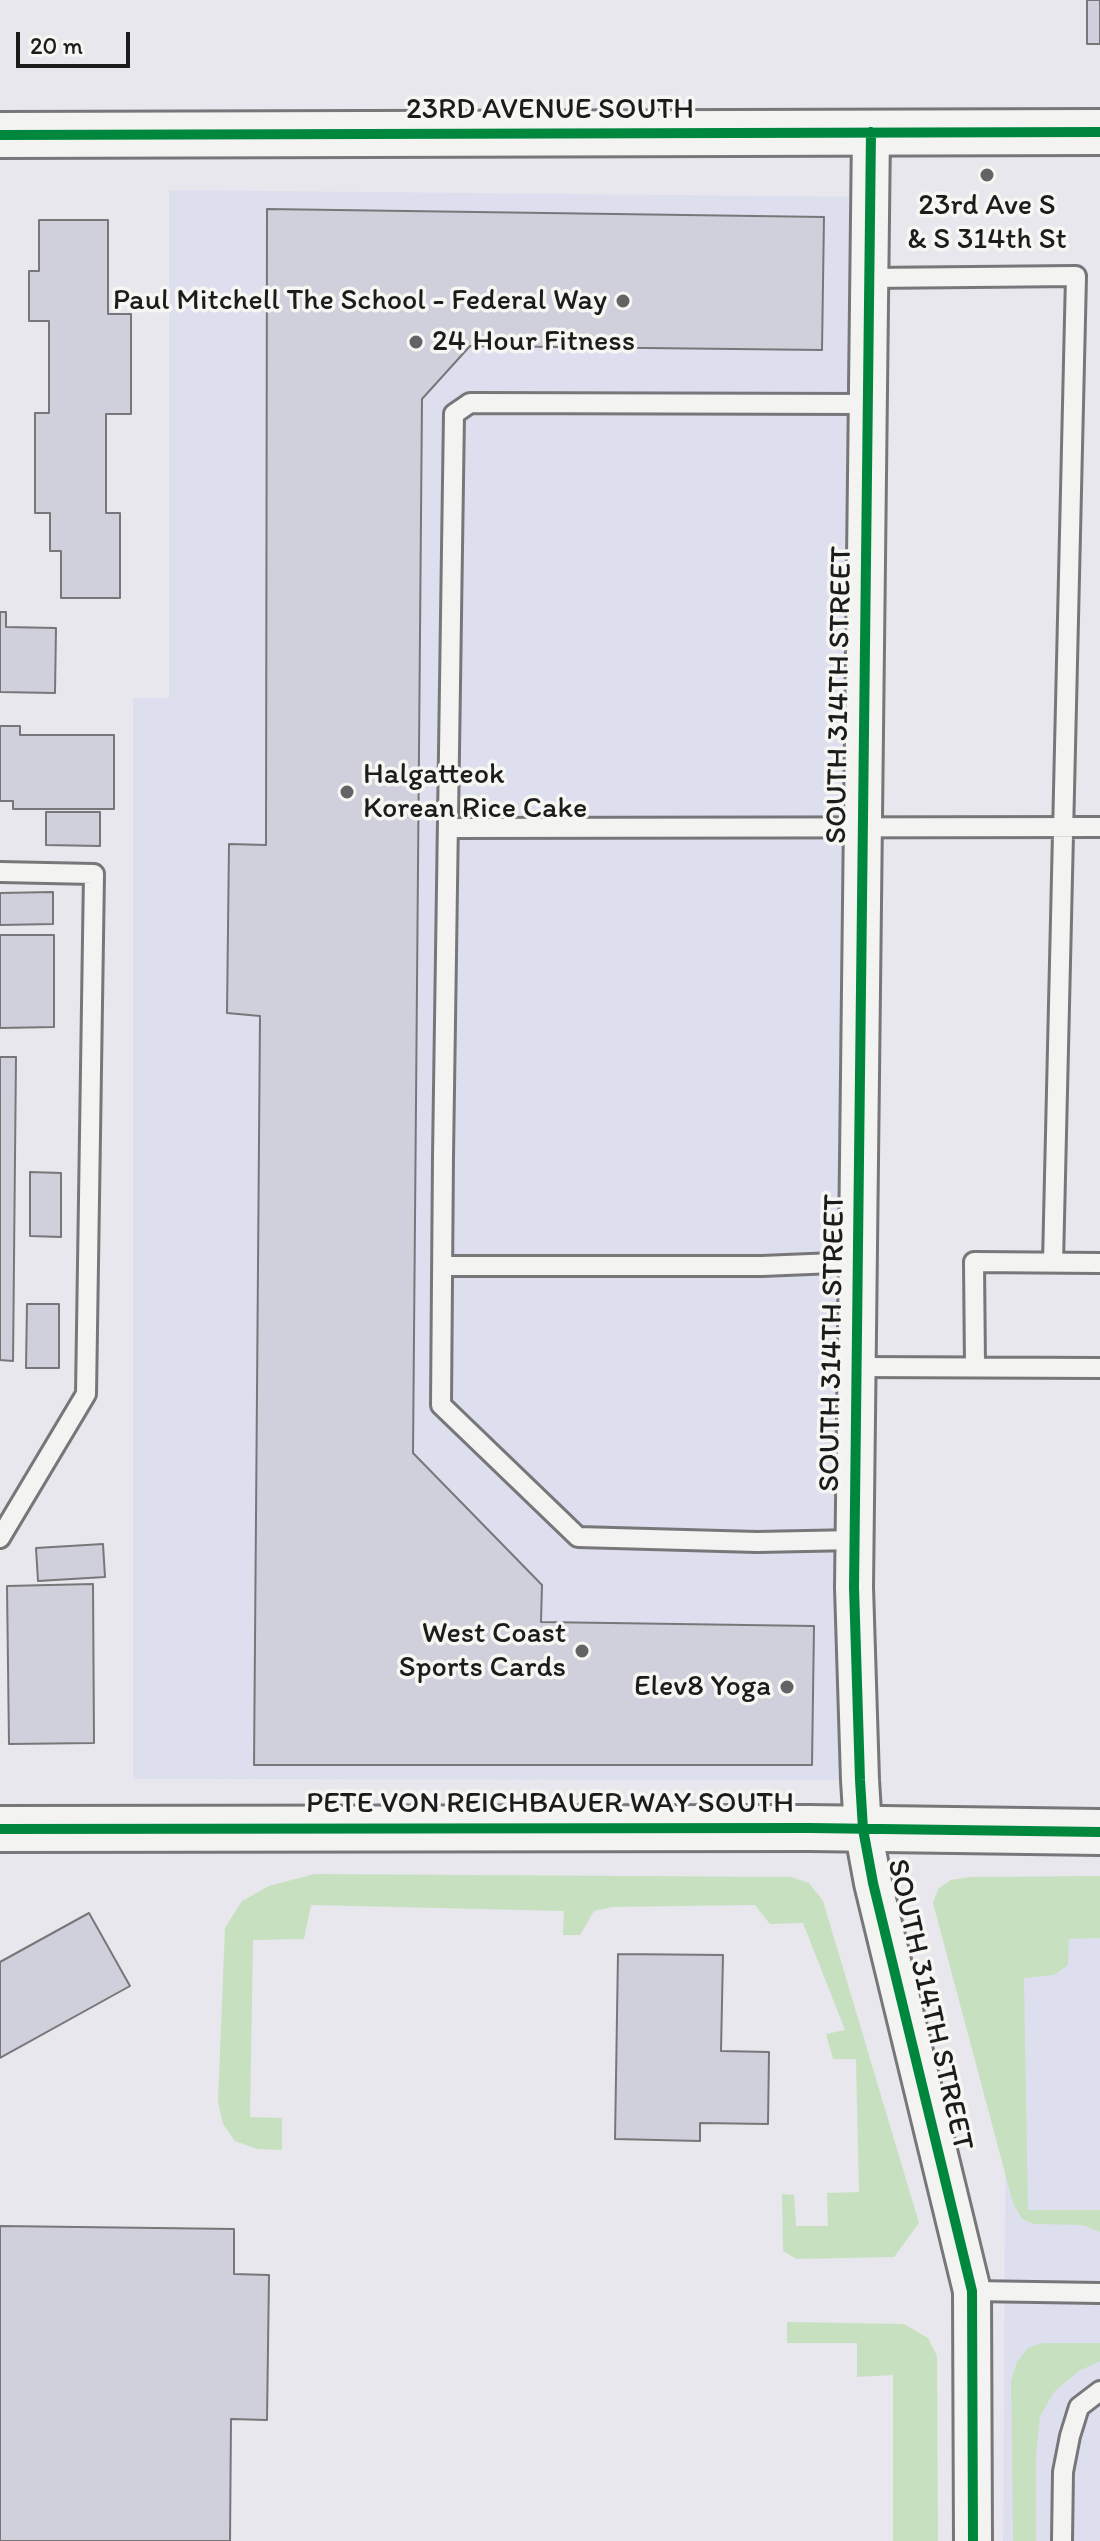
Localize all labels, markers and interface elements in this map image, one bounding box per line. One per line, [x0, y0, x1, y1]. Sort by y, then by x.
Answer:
scale bar [20, 16, 134, 66]
text: 20 m [30, 31, 83, 60]
street label: 23RD AVENUE SOUTH [406, 92, 694, 128]
marker: 23rd Ave S & S 314th St [978, 166, 996, 184]
place label: 23rd Ave S & S 314th St [907, 188, 1067, 258]
place label: Paul Mitchell The School - Federal Way [113, 283, 607, 319]
marker: Paul Mitchell The School - Federal Way [614, 292, 632, 310]
place label: 24 Hour Fitness [432, 324, 635, 360]
marker: 24 Hour Fitness [407, 333, 425, 351]
street label: SOUTH 314TH STREET [819, 546, 861, 844]
place label: Halgatteok Korean Rice Cake [363, 757, 587, 828]
marker: Halgatteok Korean Rice Cake [338, 783, 356, 801]
street label: SOUTH 314TH STREET [812, 1194, 854, 1492]
place label: West Coast Sports Cards [399, 1616, 566, 1686]
marker: West Coast Sports Cards [573, 1642, 591, 1660]
place label: Elev8 Yoga [634, 1669, 771, 1705]
marker: Elev8 Yoga [778, 1678, 796, 1696]
street label: PETE VON REICHBAUER WAY SOUTH [306, 1786, 794, 1822]
street label: SOUTH 314TH STREET [878, 1856, 980, 2154]

